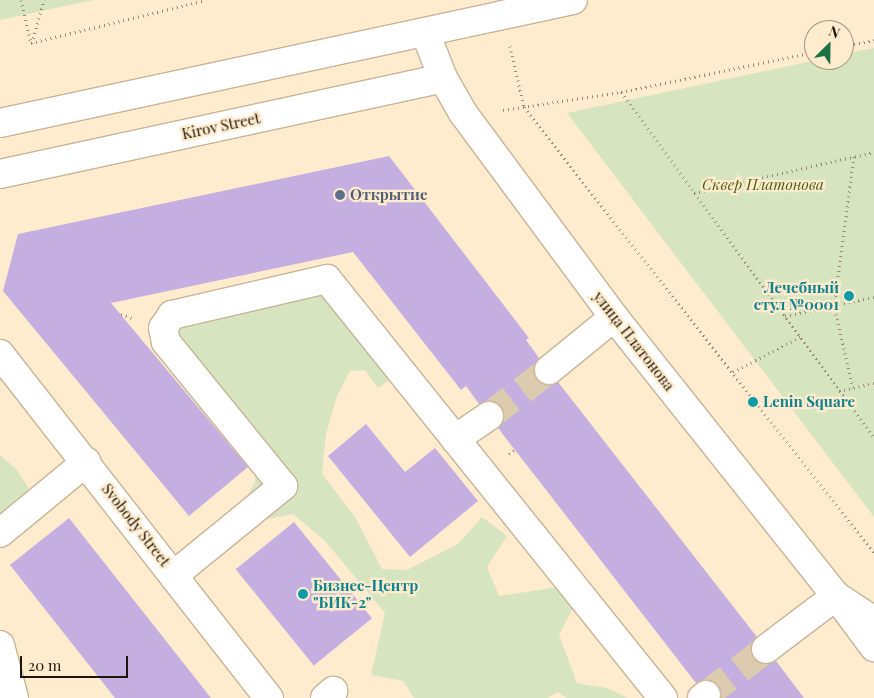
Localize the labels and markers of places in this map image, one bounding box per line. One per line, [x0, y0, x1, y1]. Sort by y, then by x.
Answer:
place label: Открытие [350, 186, 427, 204]
marker: Открытие [334, 189, 346, 201]
place label: Лечебный стул №0001 [754, 278, 839, 313]
marker: Лечебный стул №0001 [843, 290, 855, 302]
place label: Lenin Square [763, 393, 855, 411]
marker: Lenin Square [747, 396, 759, 408]
place label: Бизнес-Центр "БИК-2" [313, 576, 418, 611]
marker: Бизнес-Центр "БИК-2" [297, 588, 309, 600]

